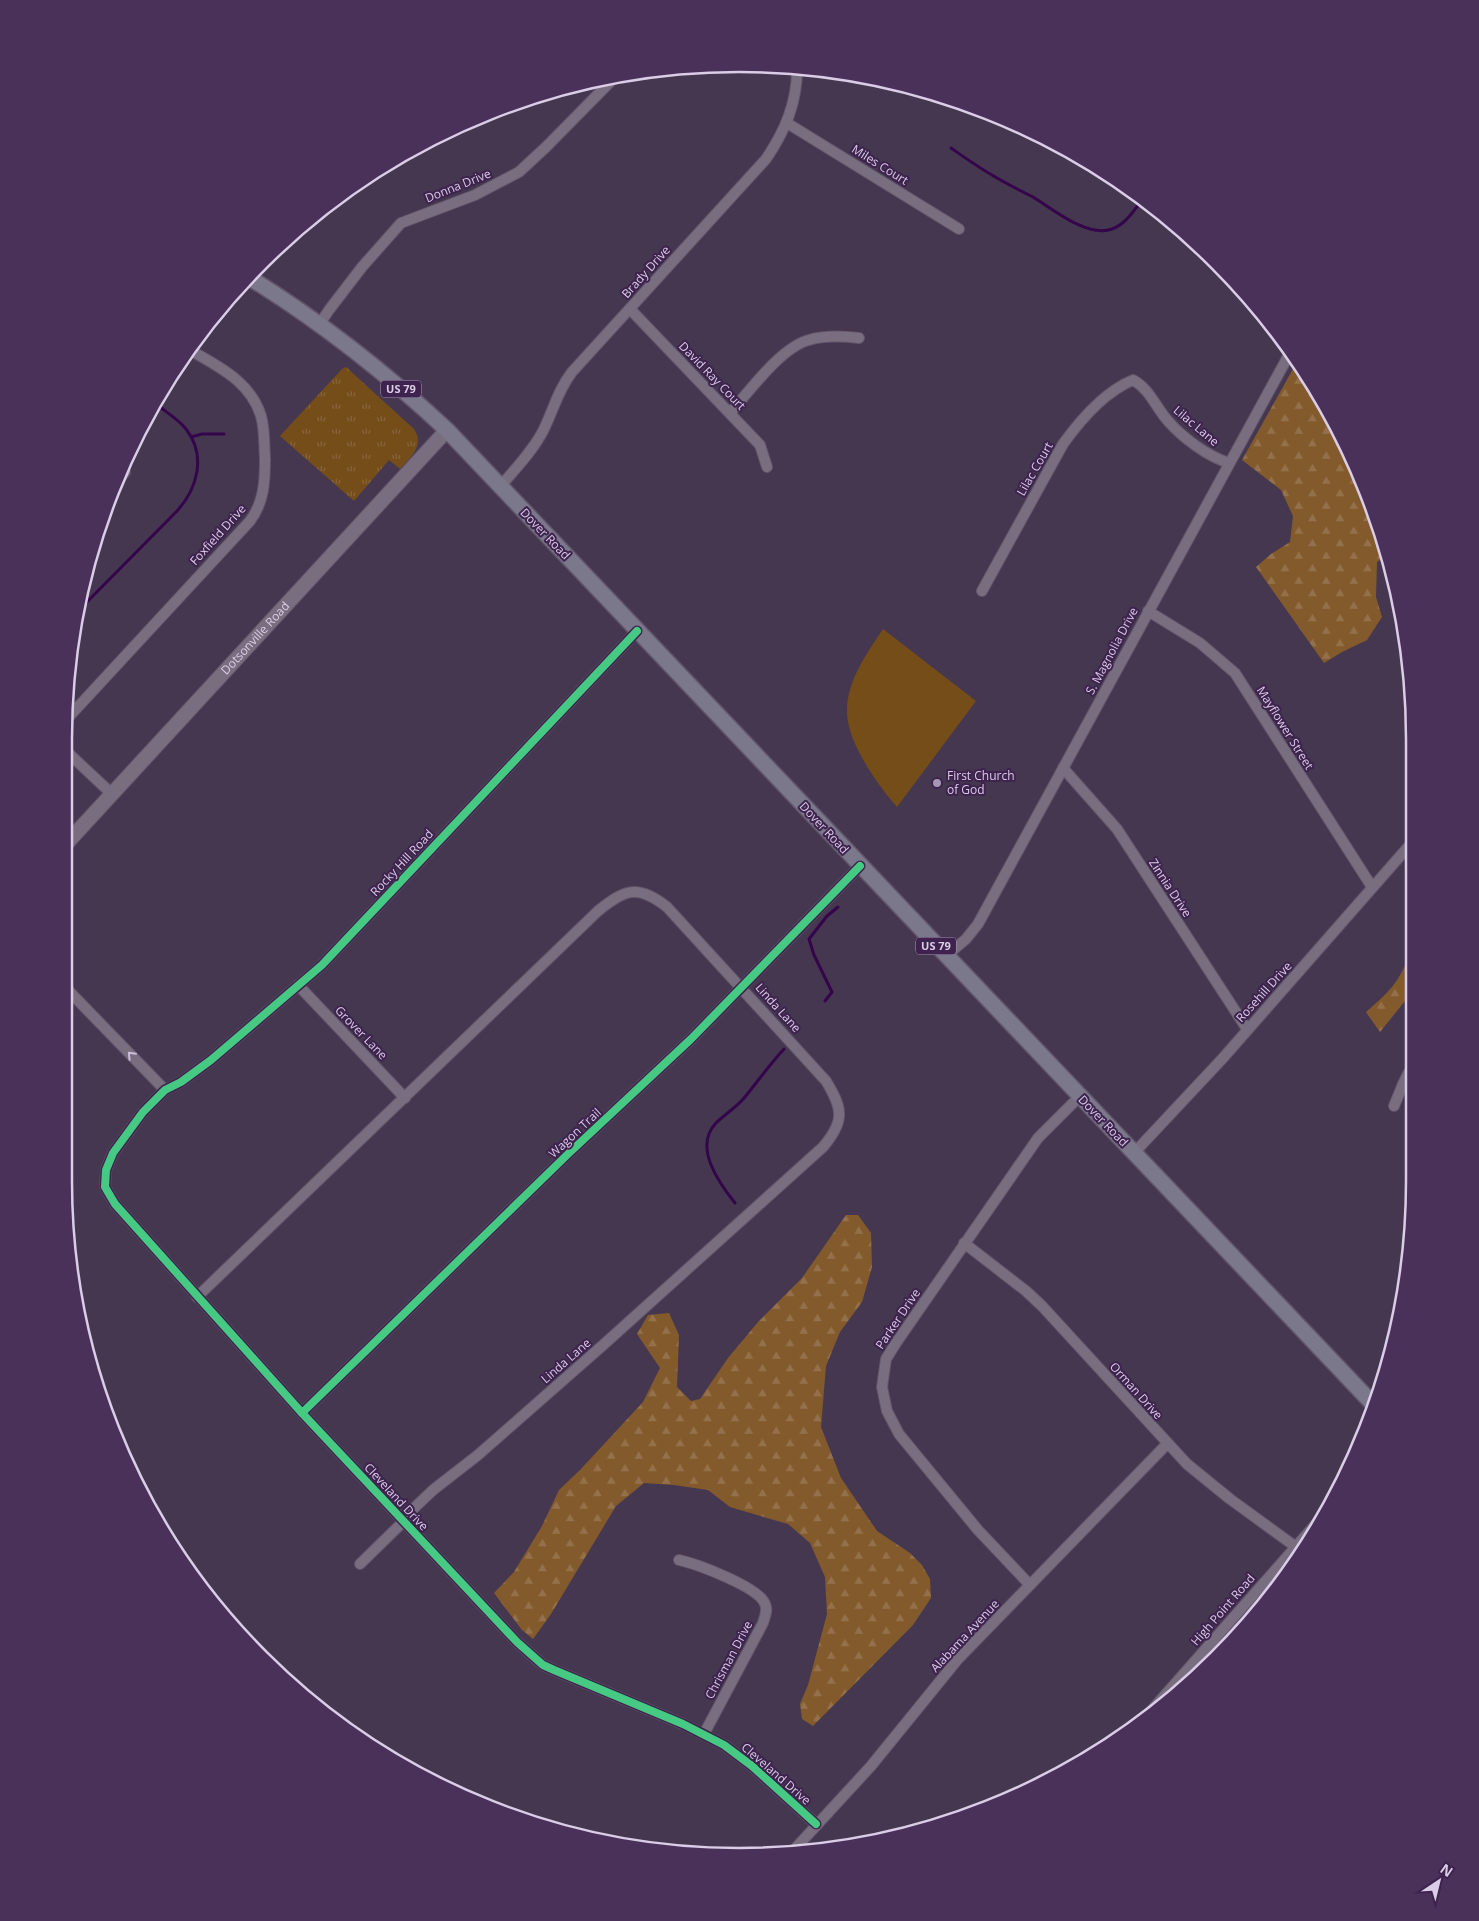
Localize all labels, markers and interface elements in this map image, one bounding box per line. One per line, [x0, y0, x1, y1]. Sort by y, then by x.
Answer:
street label: Miles Court [849, 140, 912, 189]
street label: Donna Drive [422, 164, 494, 206]
street label: Brady Drive [618, 242, 674, 302]
street label: David Ray Court [675, 338, 750, 414]
road number: US 79 [381, 380, 421, 398]
street label: Lilac Lane [1170, 401, 1223, 450]
street label: Lilac Court [1012, 439, 1057, 499]
street label: Foxfield Drive [186, 500, 250, 569]
street label: Dover Road [517, 504, 574, 563]
street label: Dotsonville Road [217, 598, 293, 678]
street label: S. Magnolia Drive [1081, 604, 1142, 697]
street label: Mayflower Street [1253, 683, 1318, 773]
place label: First Church of God [947, 767, 1015, 798]
marker: First Church of God [931, 777, 943, 789]
street label: Dover Road [796, 798, 853, 857]
street label: Rocky Hill Road [366, 826, 437, 900]
street label: Zinnia Drive [1145, 855, 1196, 921]
road number: US 79 [916, 938, 956, 954]
street label: Rosehill Drive [1232, 958, 1296, 1026]
street label: Linda Lane [752, 979, 805, 1036]
street label: Grover Lane [331, 1002, 391, 1063]
one-way arrow [128, 1051, 137, 1060]
street label: Dover Road [1075, 1091, 1132, 1150]
street label: Wagon Trail [545, 1104, 605, 1161]
street label: Parker Drive [871, 1285, 924, 1352]
street label: Linda Lane [537, 1334, 594, 1387]
street label: Orman Drive [1106, 1358, 1167, 1423]
street label: Cleveland Drive [360, 1459, 432, 1534]
street label: High Point Road [1187, 1570, 1258, 1649]
street label: Alabama Avenue [926, 1595, 1003, 1676]
street label: Chrisman Drive [701, 1617, 756, 1702]
street label: Cleveland Drive [738, 1739, 815, 1809]
north arrow [1414, 1856, 1464, 1906]
text: N [1437, 1859, 1457, 1881]

